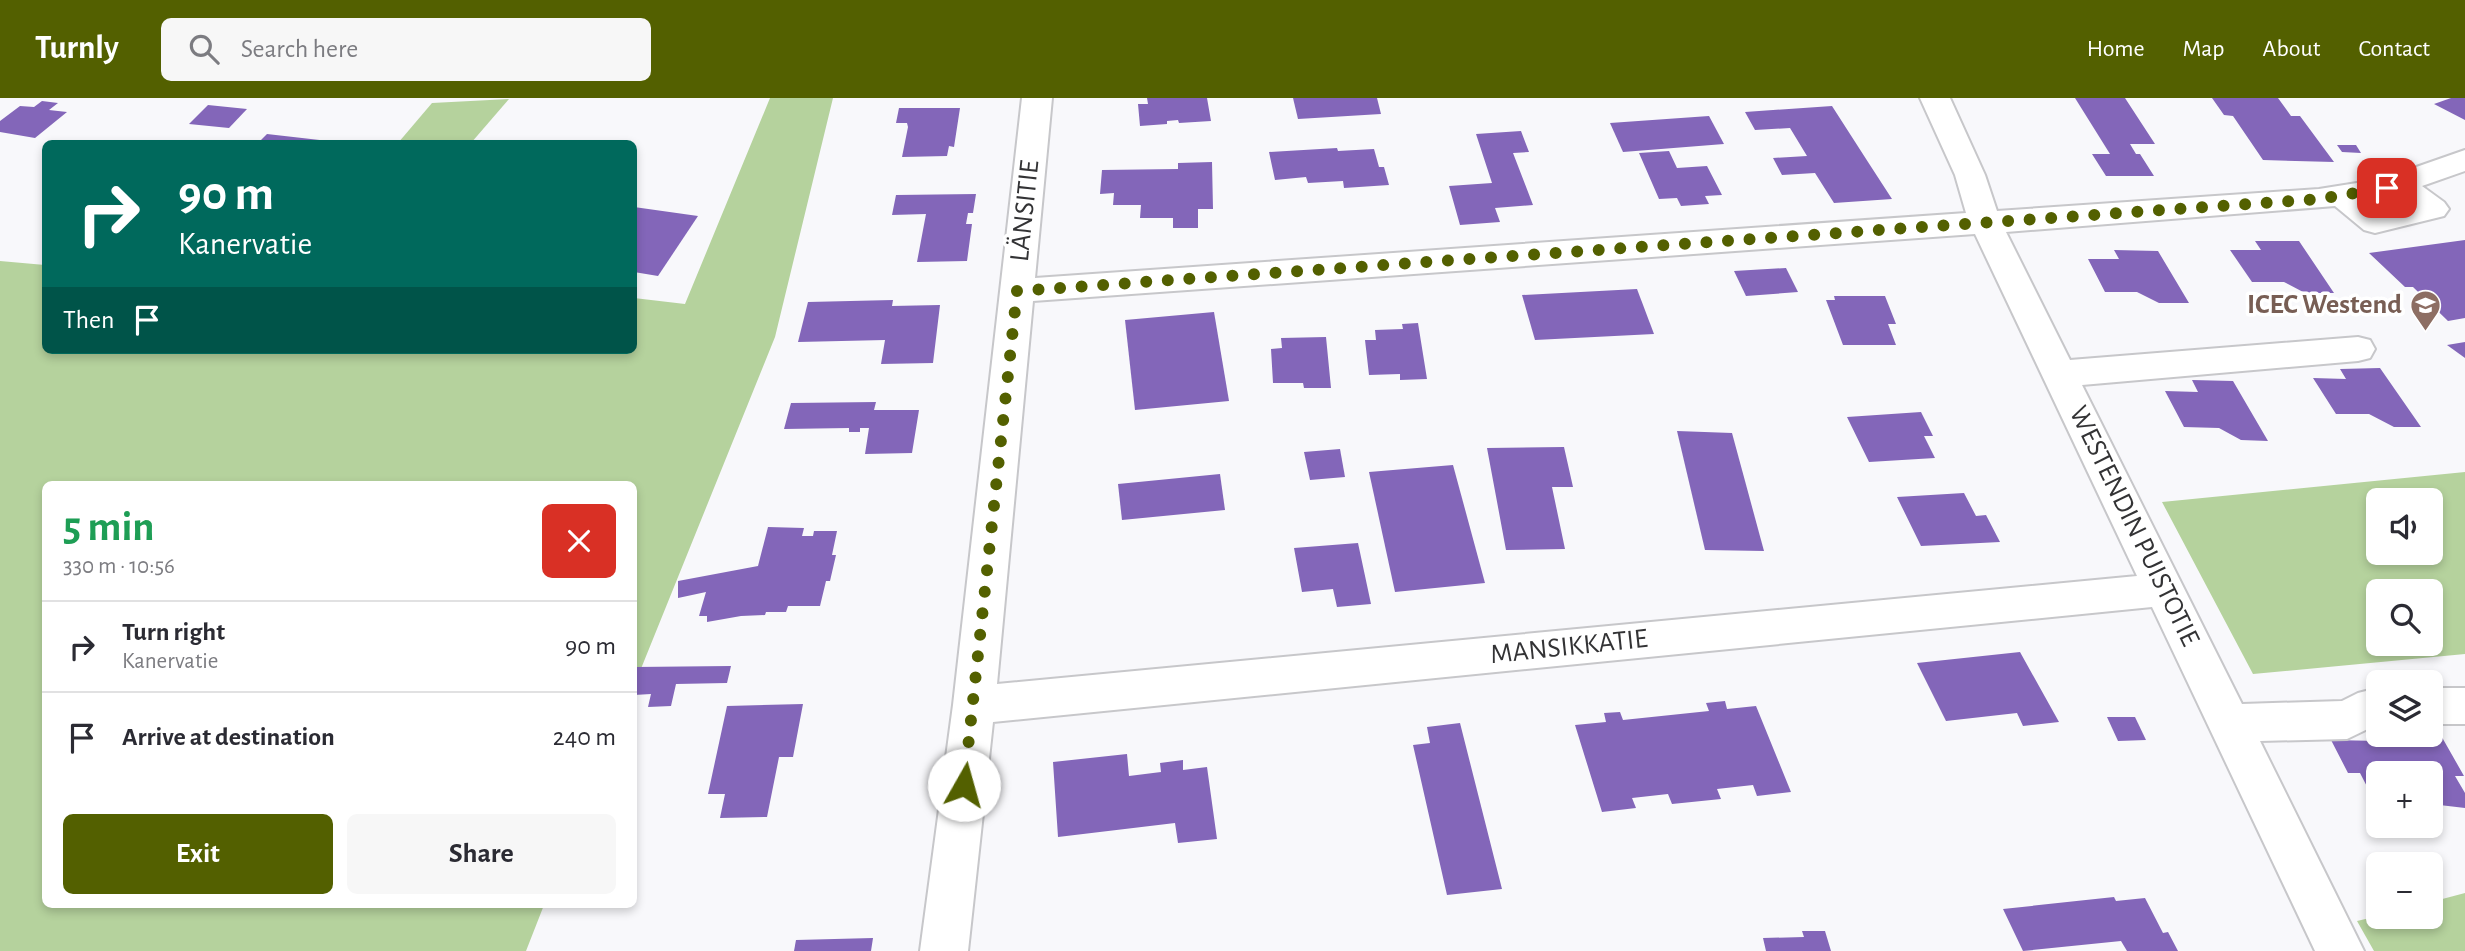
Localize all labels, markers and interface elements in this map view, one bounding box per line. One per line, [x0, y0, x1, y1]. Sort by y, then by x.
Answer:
search box [161, 18, 651, 81]
icon: search [185, 30, 223, 68]
text: Turnly [35, 32, 119, 65]
text: Search here [241, 36, 358, 62]
text: Home [2087, 37, 2145, 61]
text: Map [2183, 37, 2225, 61]
text: About [2263, 37, 2320, 61]
text: Contact [2358, 37, 2430, 61]
pin [2357, 158, 2417, 218]
street label: LÄNSITIE [1004, 159, 1044, 263]
icon: right [63, 168, 154, 259]
icon: arrive [2368, 169, 2406, 207]
text: 90 m [178, 170, 274, 219]
text: Kanervatie [178, 228, 312, 260]
school or university icon: ICEC Westend [2408, 288, 2442, 332]
place label: ICEC Westend [2247, 291, 2402, 319]
icon: arrive [128, 301, 166, 339]
text: Then [63, 307, 114, 333]
street label: WESTENDIN PUISTOTIE [2064, 402, 2204, 650]
map controls [2366, 488, 2443, 929]
button: sound [2366, 488, 2443, 565]
button: close [542, 504, 616, 578]
text: 5 min [63, 506, 155, 548]
text: 330 m · 10:56 [63, 555, 175, 578]
button: search [2366, 579, 2443, 656]
text: Turn right [122, 619, 225, 645]
street label: MANSIKKATIE [1489, 625, 1649, 669]
icon: right [63, 628, 101, 666]
text: 90 m [565, 633, 616, 659]
text: Kanervatie [122, 650, 218, 673]
button: layers [2366, 670, 2443, 747]
icon: arrive [63, 719, 101, 757]
text: Arrive at destination [122, 724, 335, 750]
text: 240 m [553, 724, 616, 750]
position arrow [927, 748, 1001, 822]
button: + [2366, 761, 2443, 838]
button: Exit [63, 814, 333, 894]
button: Share [347, 814, 616, 894]
button: − [2366, 852, 2443, 929]

